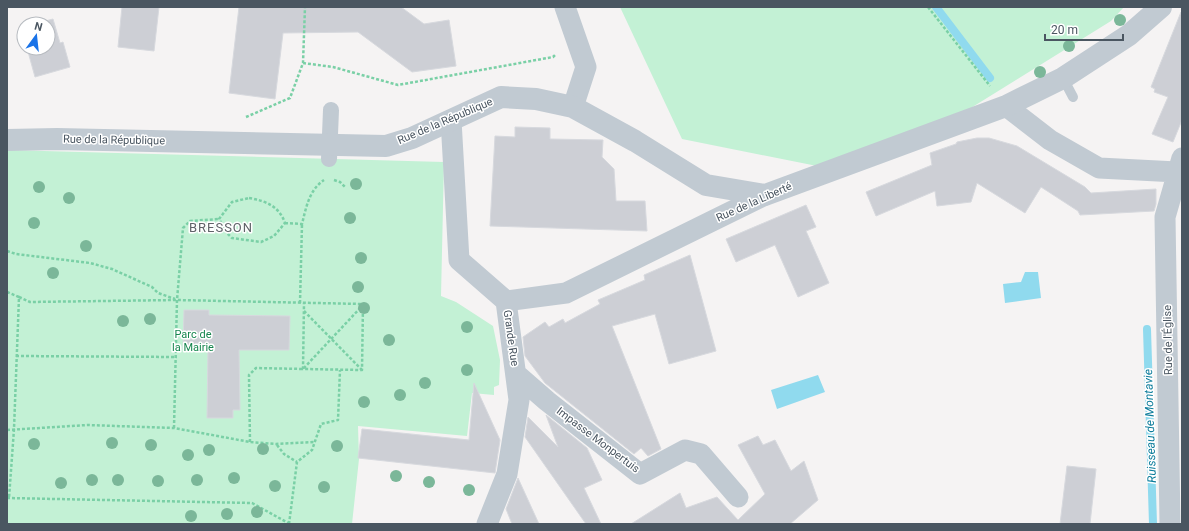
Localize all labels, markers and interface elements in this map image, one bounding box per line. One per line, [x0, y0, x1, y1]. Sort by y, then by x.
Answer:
north arrow [16, 16, 56, 56]
scale bar [1045, 16, 1123, 42]
text: N [33, 20, 44, 34]
text: 20 m [1051, 23, 1078, 37]
street label: Rue de la République [395, 95, 495, 147]
street label: Rue de la République [63, 133, 165, 147]
street label: Rue de la Liberté [714, 179, 794, 225]
district label: BRESSON [189, 220, 253, 235]
street label: Rue de l'Église [1161, 305, 1175, 375]
street label: Grande Rue [501, 309, 521, 367]
park label: Parc de la Mairie [172, 328, 214, 354]
water label: Ruisseau de Montavie [1141, 369, 1159, 483]
street label: Impasse Monpertuis [554, 405, 642, 476]

